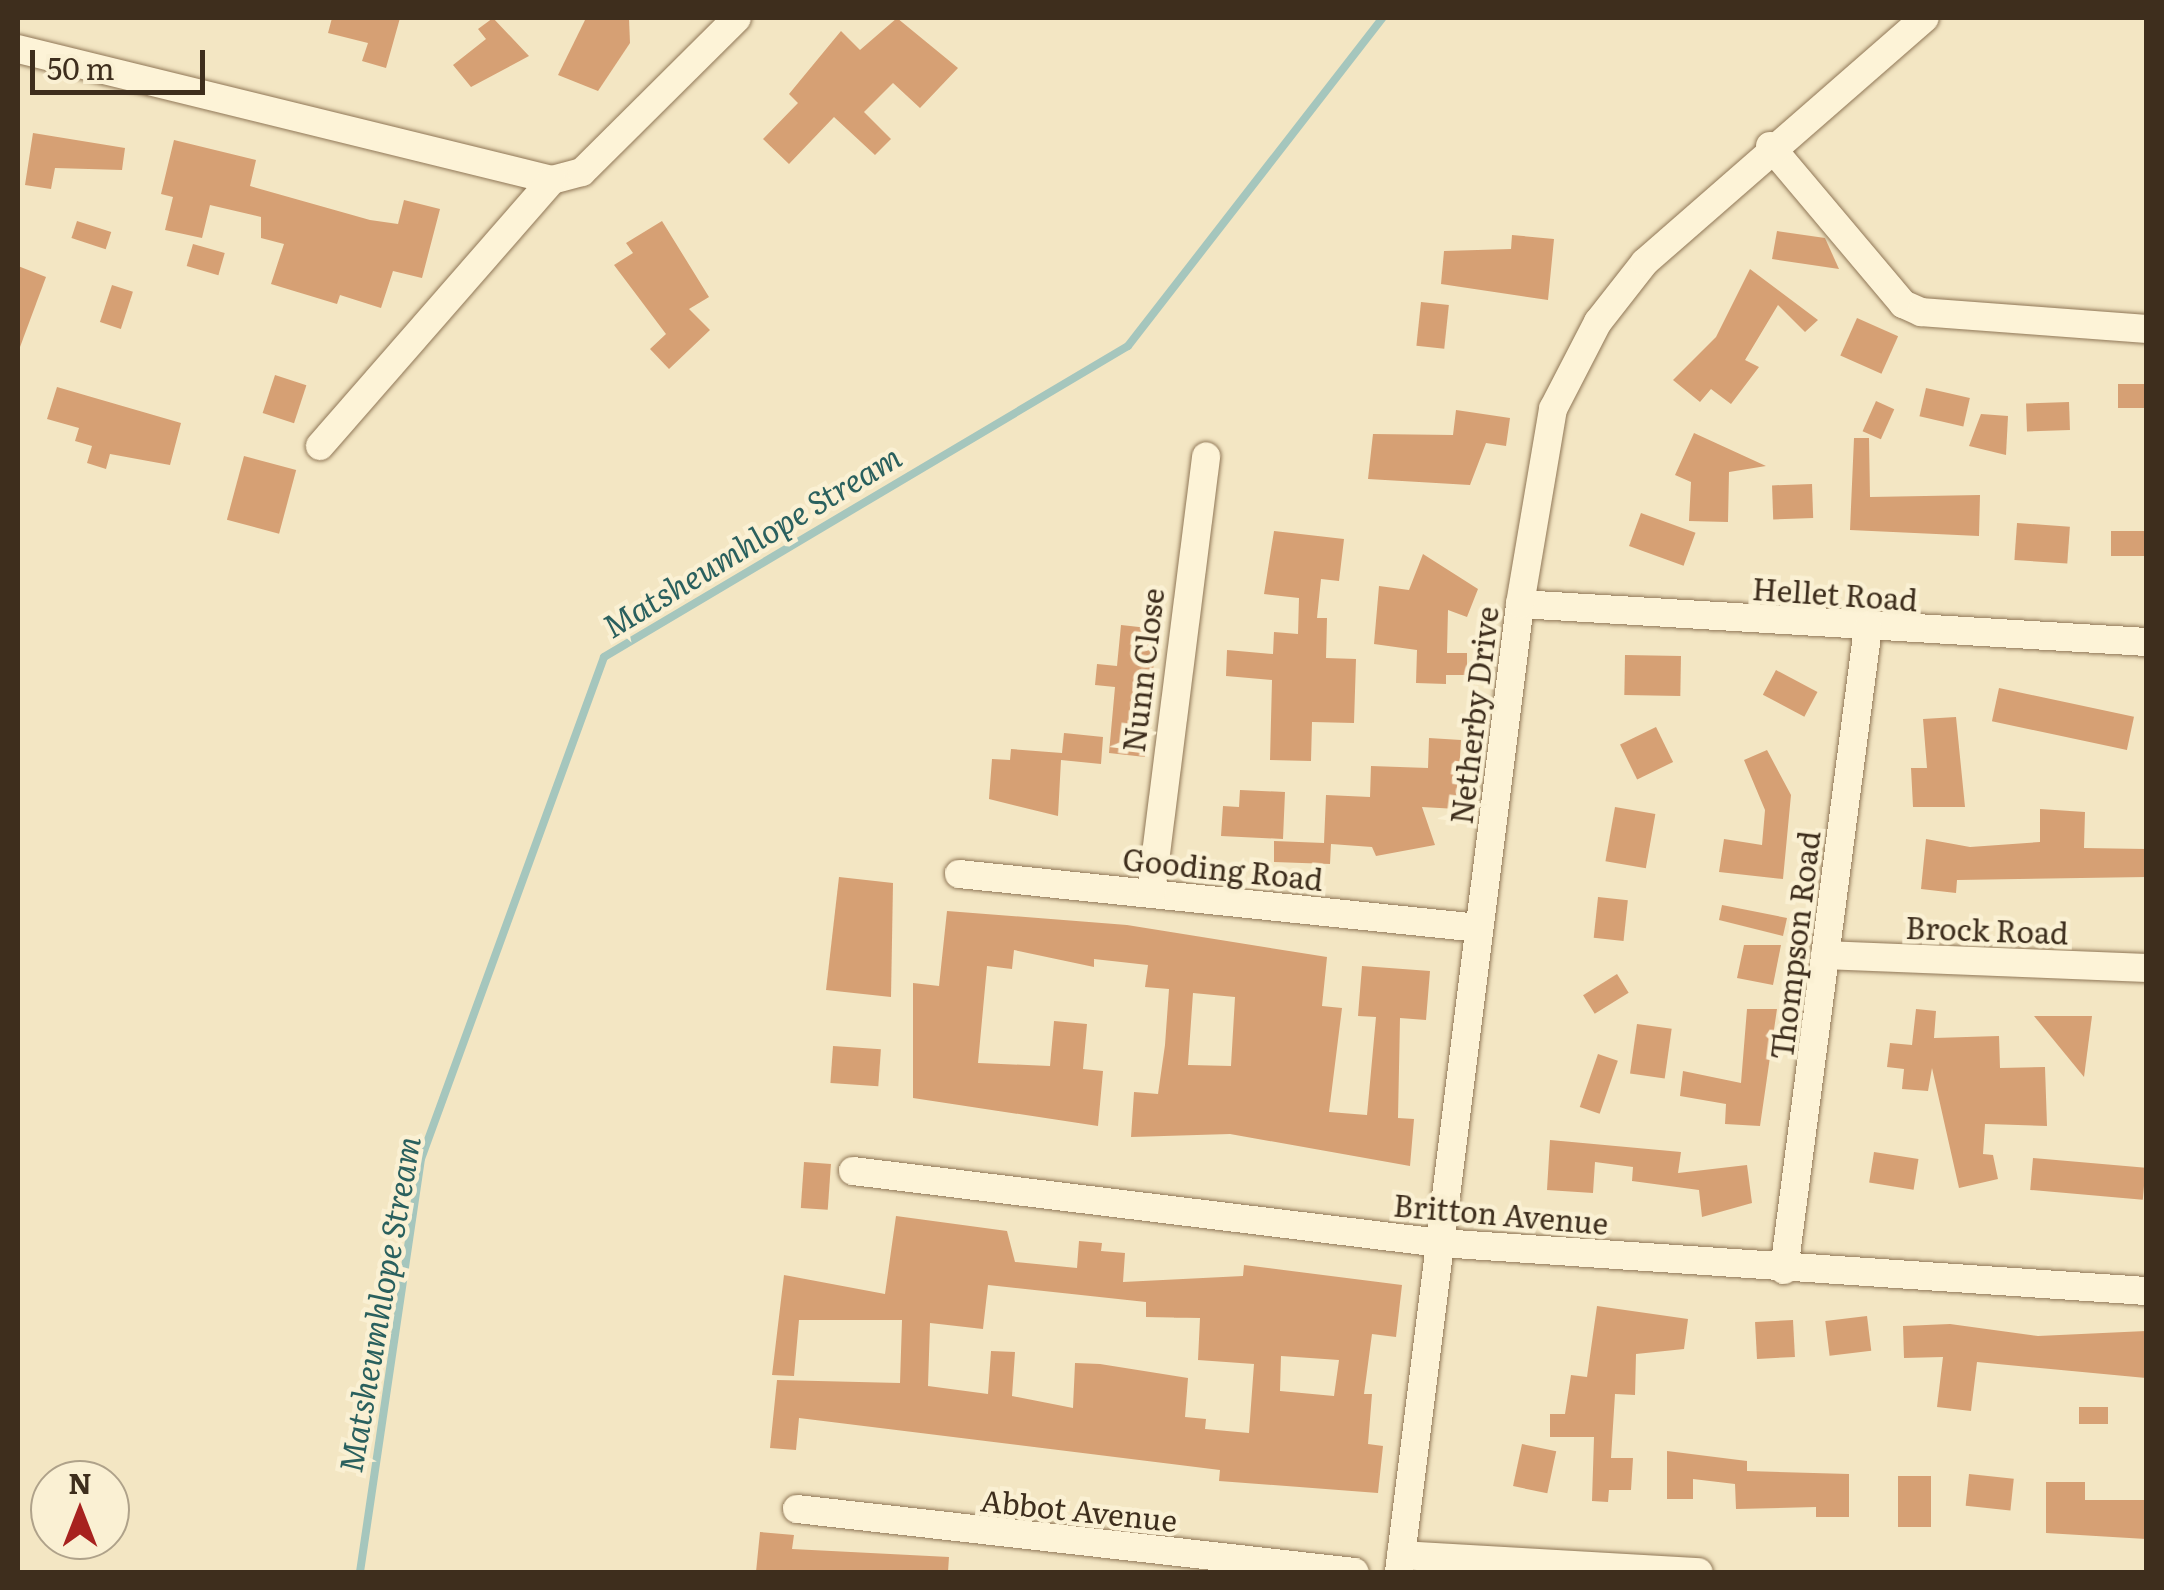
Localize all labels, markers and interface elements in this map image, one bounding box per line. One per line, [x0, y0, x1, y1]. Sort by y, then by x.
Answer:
scale bar [35, 30, 210, 92]
text: 50 m [47, 45, 115, 89]
water label: Matsheumhlope Stream [595, 436, 907, 644]
street label: Hellet Road [1751, 569, 1919, 617]
street label: Nunn Close [1114, 586, 1170, 754]
street label: Netherby Drive [1442, 604, 1504, 826]
street label: Thompson Road [1762, 828, 1826, 1062]
street label: Gooding Road [1121, 840, 1325, 896]
street label: Brock Road [1905, 908, 2069, 950]
water label: Matsheumhlope Stream [329, 1133, 427, 1475]
street label: Britton Avenue [1392, 1186, 1610, 1240]
north arrow [30, 1460, 130, 1560]
text: N [68, 1461, 92, 1503]
street label: Abbot Avenue [979, 1481, 1179, 1537]

